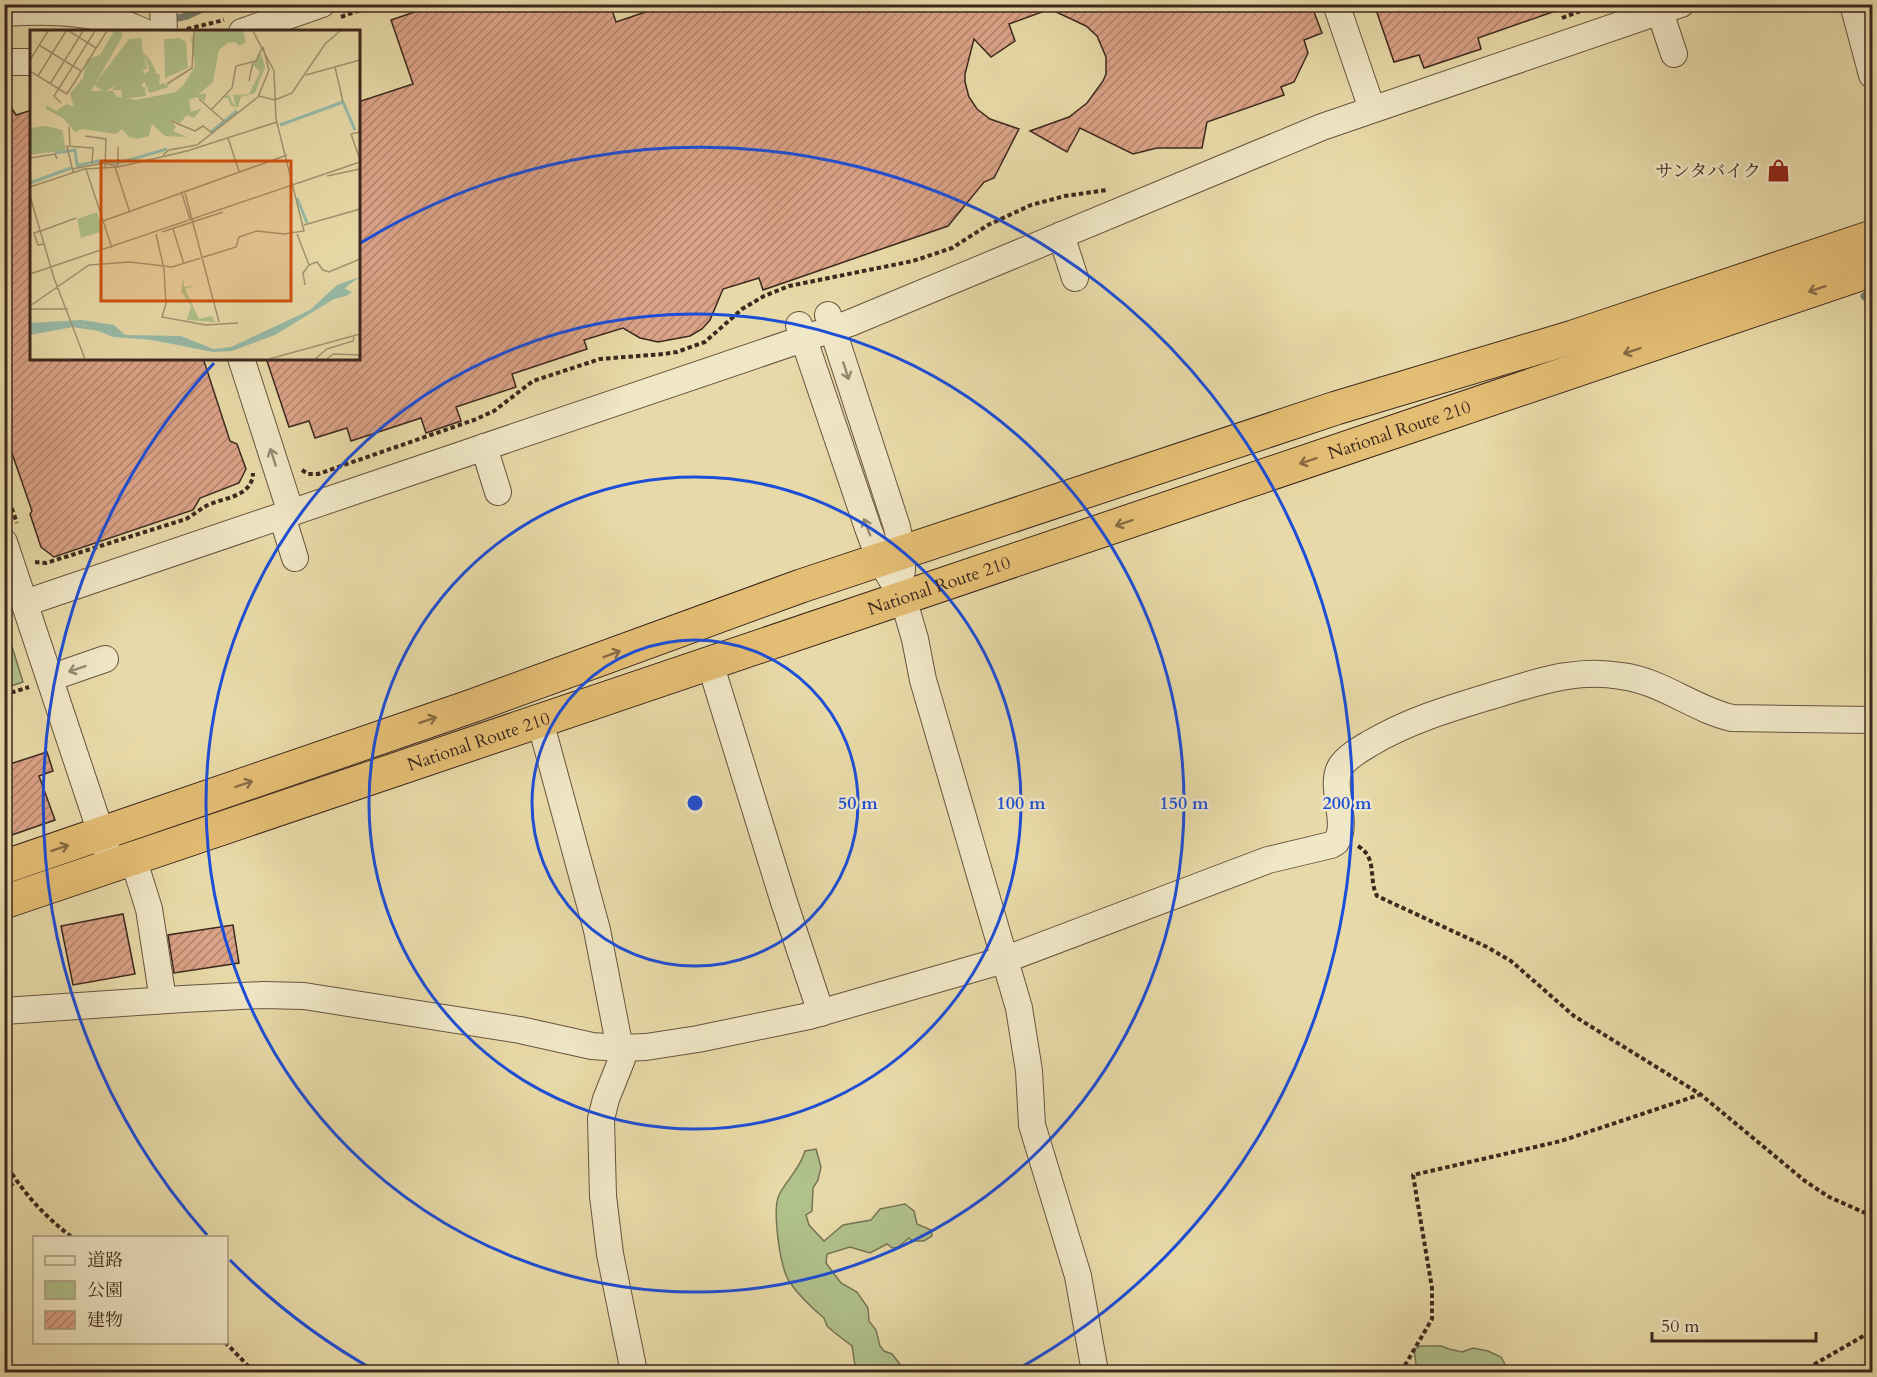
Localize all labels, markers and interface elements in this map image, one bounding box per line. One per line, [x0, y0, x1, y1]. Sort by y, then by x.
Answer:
inset map [30, 30, 360, 360]
shop icon: サンタバイク [1766, 158, 1792, 184]
place label: サンタバイク [1655, 159, 1761, 184]
one-way arrow [1808, 284, 1827, 295]
one-way arrow [1623, 346, 1642, 357]
one-way arrow [841, 361, 852, 380]
street label: National Route 210 [1325, 395, 1474, 466]
one-way arrow [267, 448, 278, 467]
one-way arrow [1299, 456, 1318, 467]
one-way arrow [861, 518, 872, 537]
one-way arrow [1115, 518, 1134, 529]
street label: National Route 210 [864, 550, 1014, 622]
one-way arrow [602, 648, 621, 659]
one-way arrow [68, 664, 87, 675]
street label: National Route 210 [404, 706, 554, 778]
one-way arrow [419, 714, 437, 725]
one-way arrow [234, 778, 253, 789]
text: 50 m [838, 791, 878, 816]
text: 100 m [996, 791, 1046, 816]
text: 150 m [1159, 791, 1209, 816]
text: 200 m [1322, 791, 1372, 816]
centre of rings [685, 793, 705, 813]
one-way arrow [50, 841, 69, 852]
legend [33, 1236, 228, 1344]
text: 道路 [87, 1248, 123, 1273]
text: 公園 [87, 1278, 123, 1303]
scale bar [1652, 1305, 1816, 1343]
text: 建物 [87, 1308, 123, 1333]
text: 50 m [1661, 1314, 1700, 1339]

